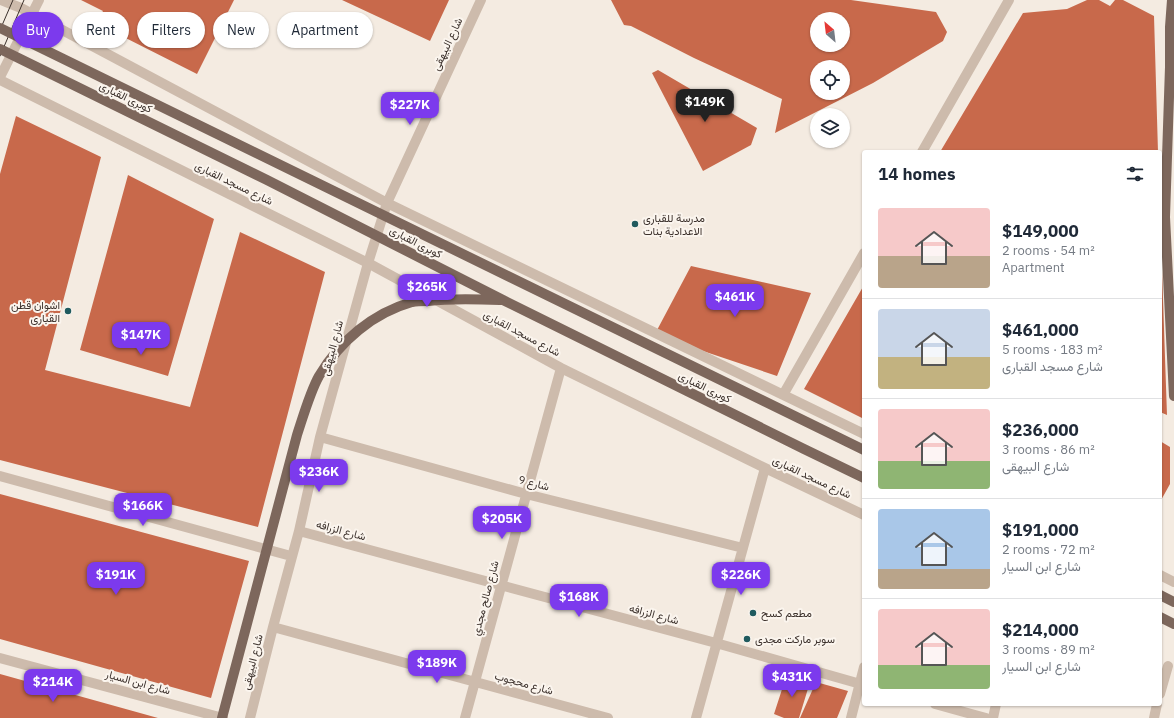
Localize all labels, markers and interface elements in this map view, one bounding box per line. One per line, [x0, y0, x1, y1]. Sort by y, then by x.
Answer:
chip: Buy [12, 12, 64, 48]
chip: Rent [72, 12, 129, 48]
chip: Filters [137, 12, 205, 48]
chip: New [213, 12, 269, 48]
chip: Apartment [277, 12, 373, 48]
north arrow [810, 12, 850, 52]
map controls [810, 12, 850, 148]
street label: شارع البيهقى [429, 15, 466, 73]
button: locate [810, 60, 850, 100]
street label: كوبرى القبارى [97, 78, 155, 116]
pin: $149K [677, 89, 733, 123]
pin: $227K [382, 92, 438, 126]
text: $149K [685, 93, 725, 110]
text: $227K [390, 96, 430, 113]
button: layers [810, 108, 850, 148]
street label: شارع مسجد القبارى [192, 158, 276, 209]
text: 14 homes [878, 163, 955, 185]
icon: filters [1124, 163, 1146, 185]
place label: مدرسة للقبارى الاعدادية بنات [643, 211, 705, 238]
marker: مدرسة للقبارى الاعدادية بنات [630, 219, 640, 229]
text: $149,000 [1002, 220, 1079, 242]
street label: كوبرى القبارى [387, 223, 445, 261]
icon: home [910, 224, 958, 272]
text: 2 rooms · 54 m² [1002, 242, 1095, 259]
text: Apartment [1002, 259, 1065, 276]
pin: $265K [399, 274, 455, 308]
text: $265K [407, 278, 447, 295]
pin: $461K [707, 284, 763, 318]
text: $461K [715, 288, 755, 305]
place label: اشوان قطن القبارى [11, 298, 60, 325]
marker: اشوان قطن القبارى [63, 306, 73, 316]
street label: شارع مسجد القبارى [481, 307, 563, 360]
street label: شارع البيهقى [318, 318, 347, 378]
text: $461,000 [1002, 319, 1079, 341]
pin: $147K [113, 322, 169, 356]
icon: home [910, 325, 958, 373]
text: $147K [121, 326, 161, 343]
text: 5 rooms · 183 m² [1002, 341, 1103, 358]
text: شارع مسجد القبارى [1002, 358, 1103, 375]
street label: كوبرى القبارى [676, 368, 734, 406]
text: $236,000 [1002, 419, 1079, 441]
icon: home [910, 425, 958, 473]
text: 3 rooms · 86 m² [1002, 441, 1095, 458]
street label: شارع مسجد القبارى [770, 453, 854, 502]
text: شارع البيهقى [1002, 458, 1069, 475]
pin: $236K [291, 459, 347, 493]
text: $236K [299, 463, 339, 480]
street label: شارع 9 [517, 472, 551, 495]
pin: $166K [115, 493, 171, 527]
text: $166K [123, 497, 163, 514]
pin: $205K [474, 506, 530, 540]
text: $205K [482, 510, 522, 527]
street label: شارع الزرافه [314, 517, 368, 544]
text: $191,000 [1002, 519, 1079, 541]
icon: home [910, 525, 958, 573]
text: 2 rooms · 72 m² [1002, 541, 1095, 558]
text: شارع ابن السيار [1002, 558, 1081, 575]
street label: شارع صالح مجدي [468, 559, 505, 638]
pin: $191K [88, 562, 144, 596]
pin: $226K [713, 562, 769, 596]
text: $191K [96, 566, 136, 583]
text: $226K [721, 566, 761, 583]
pin: $168K [551, 584, 607, 618]
text: $168K [559, 588, 599, 605]
street label: شارع الزرافه [627, 601, 681, 628]
place label: مطعم كسح [761, 606, 812, 621]
marker: مطعم كسح [748, 608, 758, 618]
text: $214,000 [1002, 619, 1079, 641]
icon: home [910, 625, 958, 673]
street label: شارع البيهقى [238, 632, 267, 692]
place label: سوبر ماركت مجدى [755, 632, 835, 646]
marker: سوبر ماركت مجدى [742, 634, 752, 644]
text: 3 rooms · 89 m² [1002, 641, 1095, 658]
pin: $189K [409, 650, 465, 684]
text: $189K [417, 654, 457, 671]
text: شارع ابن السيار [1002, 658, 1081, 675]
pin: $431K [764, 664, 820, 698]
street label: شارع ابن السيار [103, 666, 172, 698]
street label: شارع محجوب [493, 668, 555, 699]
text: $431K [772, 668, 812, 685]
pin: $214K [25, 669, 81, 703]
text: $214K [33, 673, 73, 690]

